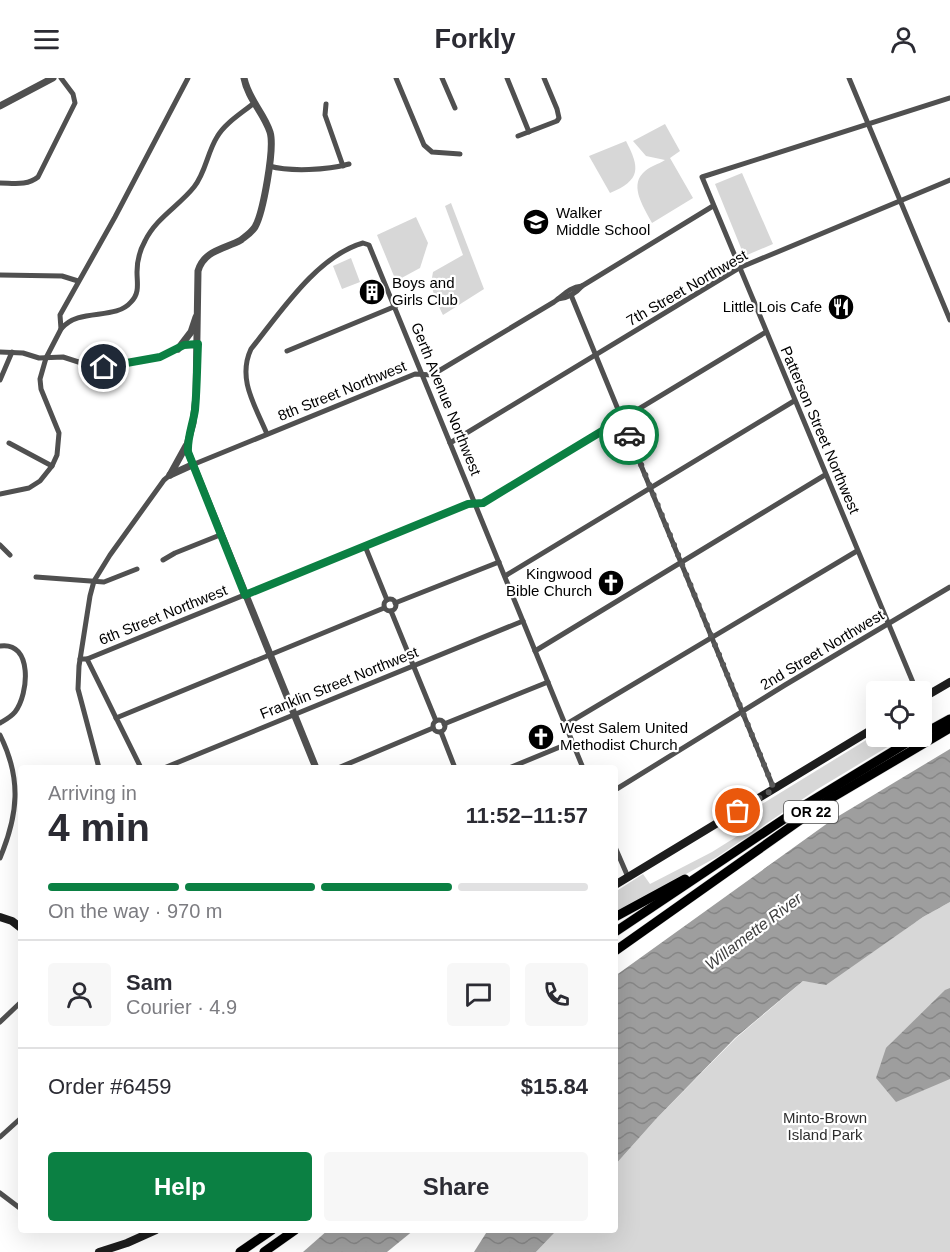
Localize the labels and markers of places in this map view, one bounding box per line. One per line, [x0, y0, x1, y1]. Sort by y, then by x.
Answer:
place label: Walker Middle School [556, 204, 650, 238]
school or university icon: Walker Middle School [521, 207, 551, 237]
place label: Boys and Girls Club [392, 274, 458, 308]
building icon: Boys and Girls Club [357, 277, 387, 307]
restaurant icon: Little Lois Cafe [826, 292, 856, 322]
place label: Little Lois Cafe [723, 298, 822, 315]
pin [78, 341, 129, 392]
place label: Kingwood Bible Church [506, 565, 592, 599]
church icon: Kingwood Bible Church [596, 568, 626, 598]
place label: West Salem United Methodist Church [560, 719, 688, 753]
church icon: West Salem United Methodist Church [526, 722, 556, 752]
pin [712, 785, 763, 836]

